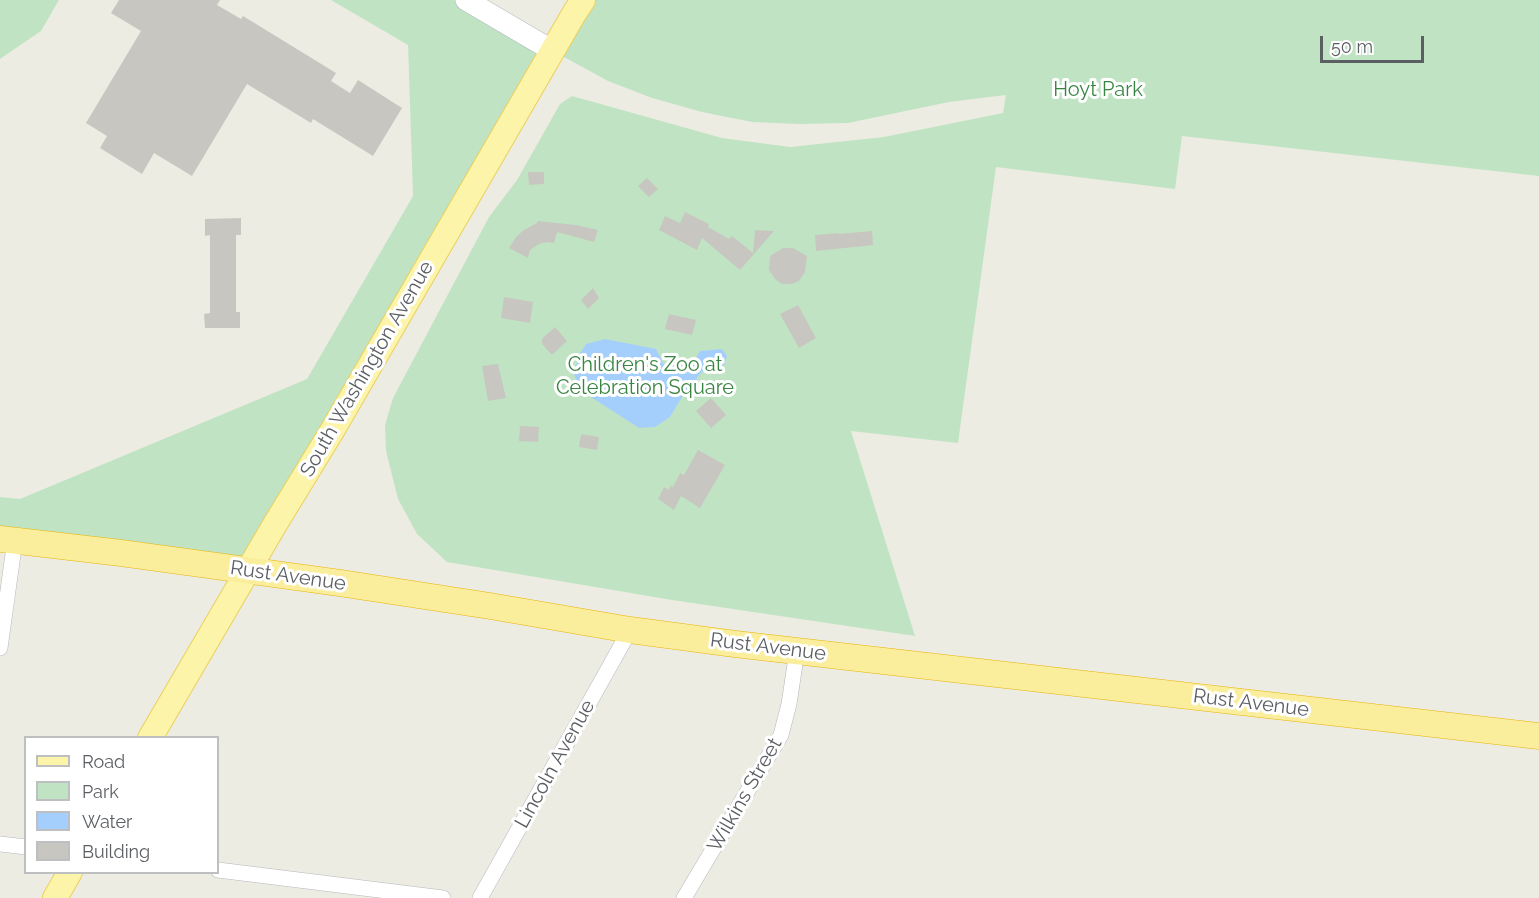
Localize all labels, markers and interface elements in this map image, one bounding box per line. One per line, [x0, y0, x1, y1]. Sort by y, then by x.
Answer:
scale bar [1323, 24, 1426, 62]
text: 50 m [1331, 36, 1373, 57]
park label: Hoyt Park [1053, 78, 1143, 102]
street label: South Washington Avenue [295, 257, 439, 481]
park label: Children's Zoo at Celebration Square [556, 353, 734, 400]
street label: Rust Avenue [229, 556, 347, 596]
street label: Rust Avenue [709, 628, 827, 666]
street label: Rust Avenue [1192, 684, 1310, 722]
street label: Lincoln Avenue [510, 696, 600, 832]
street label: Wilkins Street [703, 734, 787, 856]
legend [24, 736, 219, 874]
text: Road [82, 751, 125, 772]
text: Park [82, 781, 119, 802]
text: Water [82, 811, 132, 832]
text: Building [82, 841, 150, 862]

